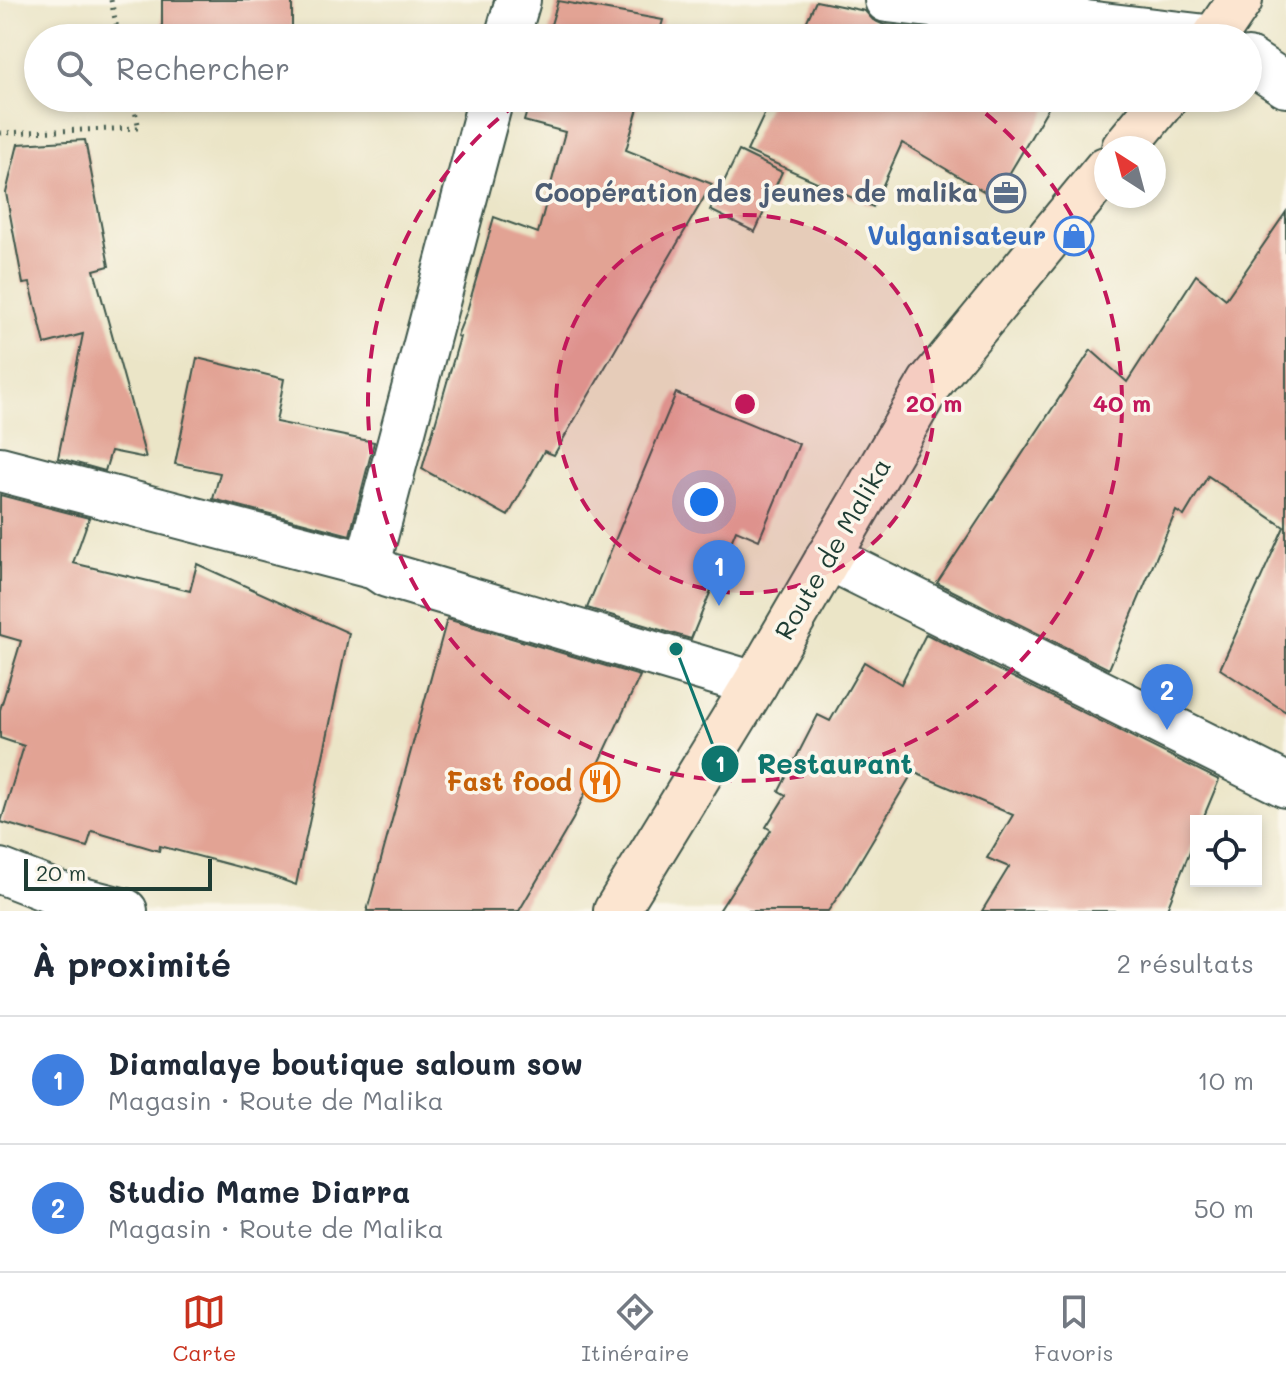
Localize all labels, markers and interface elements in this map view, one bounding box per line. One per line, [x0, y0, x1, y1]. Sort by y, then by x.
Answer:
search box [24, 24, 1262, 112]
icon: search [52, 46, 96, 90]
text: Rechercher [116, 48, 290, 88]
north arrow [1094, 136, 1166, 208]
office icon: Coopération des jeunes de malika [985, 172, 1027, 214]
place label: Coopération des jeunes de malika [534, 175, 978, 209]
shop icon: Vulganisateur [1053, 215, 1095, 257]
place label: Vulganisateur [867, 218, 1046, 252]
text: 20 m [906, 387, 962, 418]
text: 40 m [1093, 387, 1151, 418]
centre of rings [731, 390, 759, 418]
street label: Route de Malika [766, 451, 898, 646]
your location [684, 482, 724, 522]
pin: 1 [693, 540, 745, 606]
pin: 2 [1141, 664, 1193, 730]
callout: Restaurant [700, 738, 929, 790]
text: Restaurant [757, 745, 913, 781]
text: 1 [715, 747, 725, 778]
restaurant icon: Fast food [579, 761, 621, 803]
place label: Fast food [446, 764, 572, 798]
map controls [1190, 815, 1262, 887]
button: locate [1190, 815, 1262, 887]
scale bar [24, 855, 212, 891]
text: 20 m [36, 858, 86, 887]
text: À proximité [32, 941, 231, 986]
text: 2 résultats [1116, 946, 1254, 980]
text: Diamalaye boutique saloum sow [108, 1043, 583, 1083]
text: 1 [52, 1063, 64, 1097]
text: 10 m [1197, 1063, 1254, 1097]
text: Magasin · Route de Malika [108, 1083, 444, 1117]
text: Studio Mame Diarra [108, 1171, 410, 1211]
text: 2 [51, 1191, 65, 1225]
text: 50 m [1194, 1191, 1254, 1225]
text: Magasin · Route de Malika [108, 1211, 444, 1245]
tab: Carte [173, 1290, 236, 1367]
tab: Itinéraire [581, 1290, 689, 1367]
tab: Favoris [1034, 1290, 1113, 1367]

